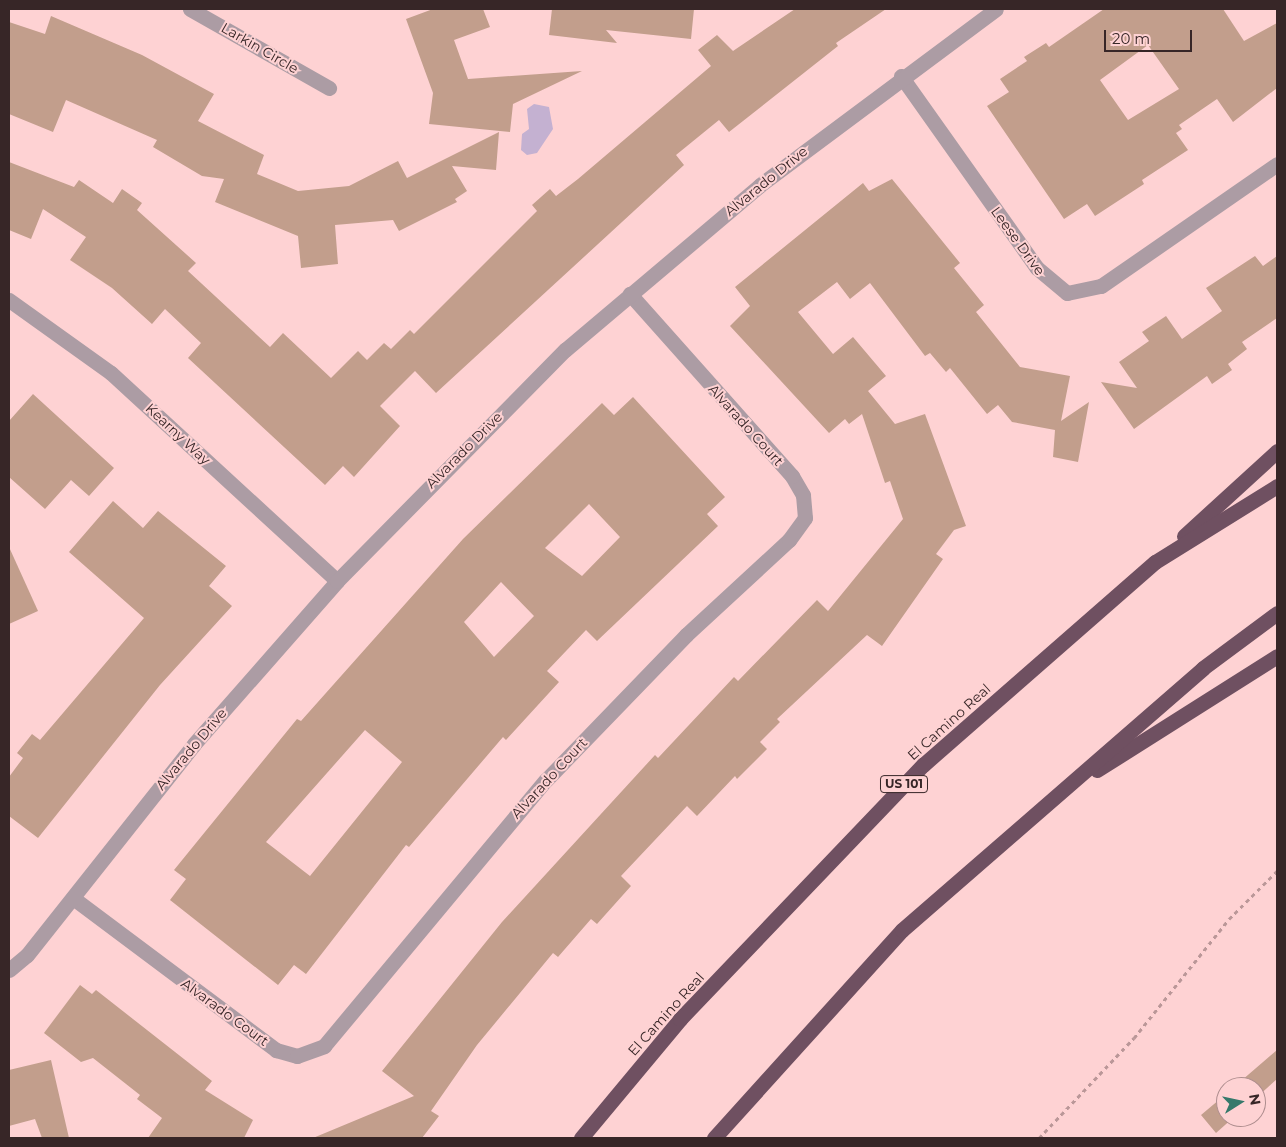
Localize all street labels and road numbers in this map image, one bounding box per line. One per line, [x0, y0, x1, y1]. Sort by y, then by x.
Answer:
street label: Larkin Circle [218, 19, 302, 77]
street label: Alvarado Drive [721, 143, 811, 219]
street label: Leese Drive [987, 203, 1049, 279]
street label: Alvarado Court [705, 381, 787, 469]
street label: Kearny Way [142, 400, 214, 468]
street label: Alvarado Drive [422, 408, 506, 492]
street label: El Camino Real [904, 680, 994, 764]
street label: Alvarado Drive [152, 705, 230, 793]
street label: Alvarado Court [507, 734, 591, 822]
road number: US 101 [879, 774, 929, 794]
street label: El Camino Real [624, 969, 708, 1059]
street label: Alvarado Court [178, 975, 272, 1049]

